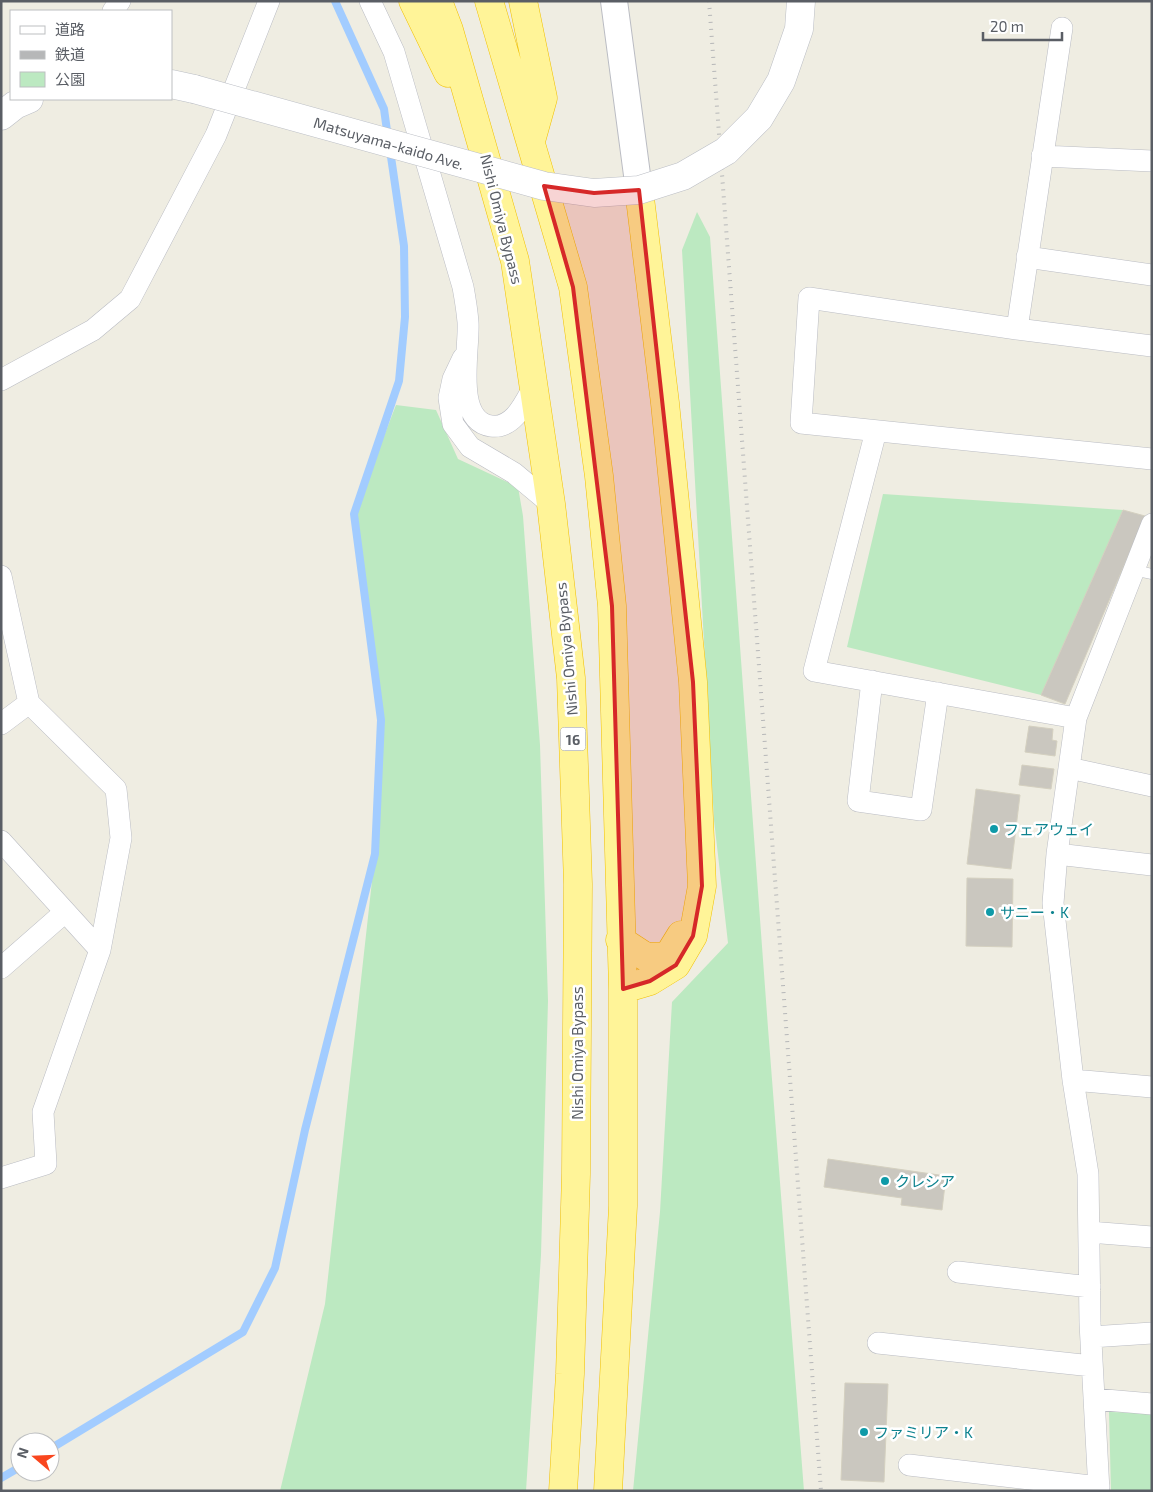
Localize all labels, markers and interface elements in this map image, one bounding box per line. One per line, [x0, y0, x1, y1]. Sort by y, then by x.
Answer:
legend [10, 10, 172, 100]
scale bar [983, 10, 1062, 42]
text: 20 m [990, 17, 1024, 35]
text: 道路 [55, 20, 85, 38]
text: 鉄道 [55, 45, 85, 63]
text: 公園 [55, 70, 85, 88]
street label: Matsuyama-kaido Ave. [312, 113, 466, 173]
street label: Nishi Omiya Bypass [477, 152, 527, 286]
street label: Nishi Omiya Bypass [551, 582, 581, 716]
road number: 16 [560, 728, 586, 751]
place label: フェアウェイ [1004, 820, 1094, 838]
marker: フェアウェイ [988, 823, 1000, 835]
place label: サニー・K [1000, 903, 1069, 921]
marker: サニー・K [984, 906, 996, 918]
street label: Nishi Omiya Bypass [568, 986, 586, 1120]
place label: クレシア [895, 1172, 955, 1190]
marker: クレシア [879, 1175, 891, 1187]
place label: ファミリア・K [874, 1423, 973, 1441]
marker: ファミリア・K [858, 1426, 870, 1438]
north arrow [10, 1432, 60, 1482]
text: N [13, 1445, 32, 1460]

